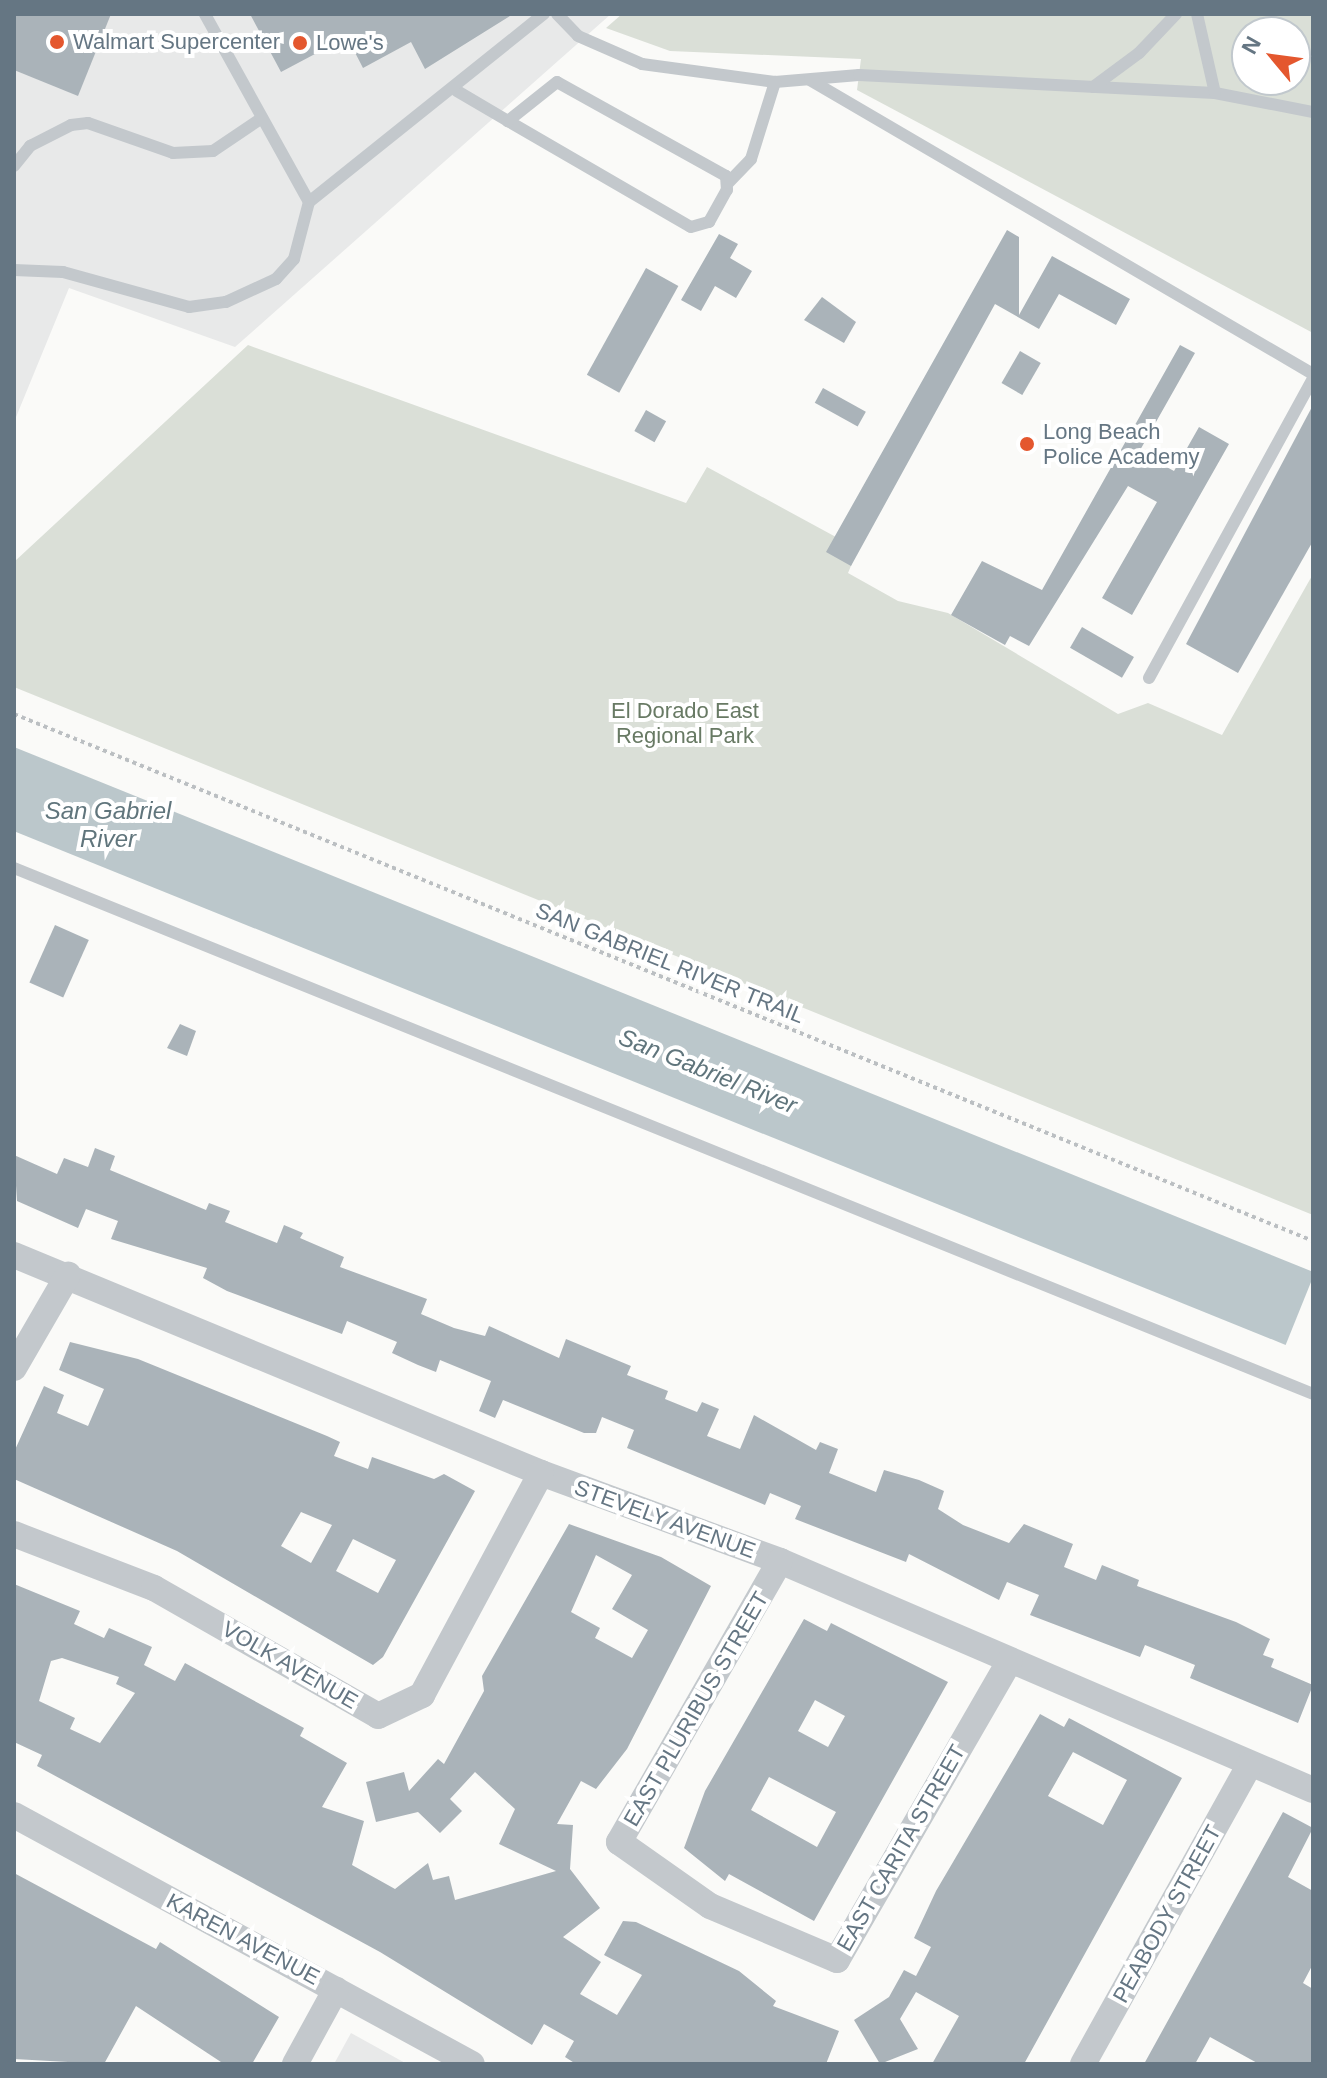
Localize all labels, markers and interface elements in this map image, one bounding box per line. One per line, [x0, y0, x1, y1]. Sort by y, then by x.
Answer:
north arrow [1231, 16, 1311, 96]
place label: Walmart Supercenter [73, 29, 280, 55]
place label: Lowe's [316, 30, 384, 56]
text: N [1237, 32, 1266, 58]
marker: Walmart Supercenter [48, 33, 66, 51]
marker: Lowe's [291, 34, 309, 52]
place label: Long Beach Police Academy [1043, 418, 1201, 470]
marker: Long Beach Police Academy [1018, 435, 1036, 453]
park label: El Dorado East Regional Park [611, 697, 759, 748]
water label: San Gabriel River [45, 797, 171, 853]
street label: SAN GABRIEL RIVER TRAIL [531, 897, 809, 1029]
water label: San Gabriel River [615, 1022, 801, 1120]
street label: STEVELY AVENUE [570, 1474, 760, 1564]
street label: EAST PLURIBUS STREET [618, 1587, 774, 1831]
street label: VOLK AVENUE [217, 1615, 363, 1715]
street label: EAST CARITA STREET [831, 1739, 971, 1957]
street label: PEABODY STREET [1107, 1820, 1227, 2008]
street label: KAREN AVENUE [161, 1887, 325, 1991]

